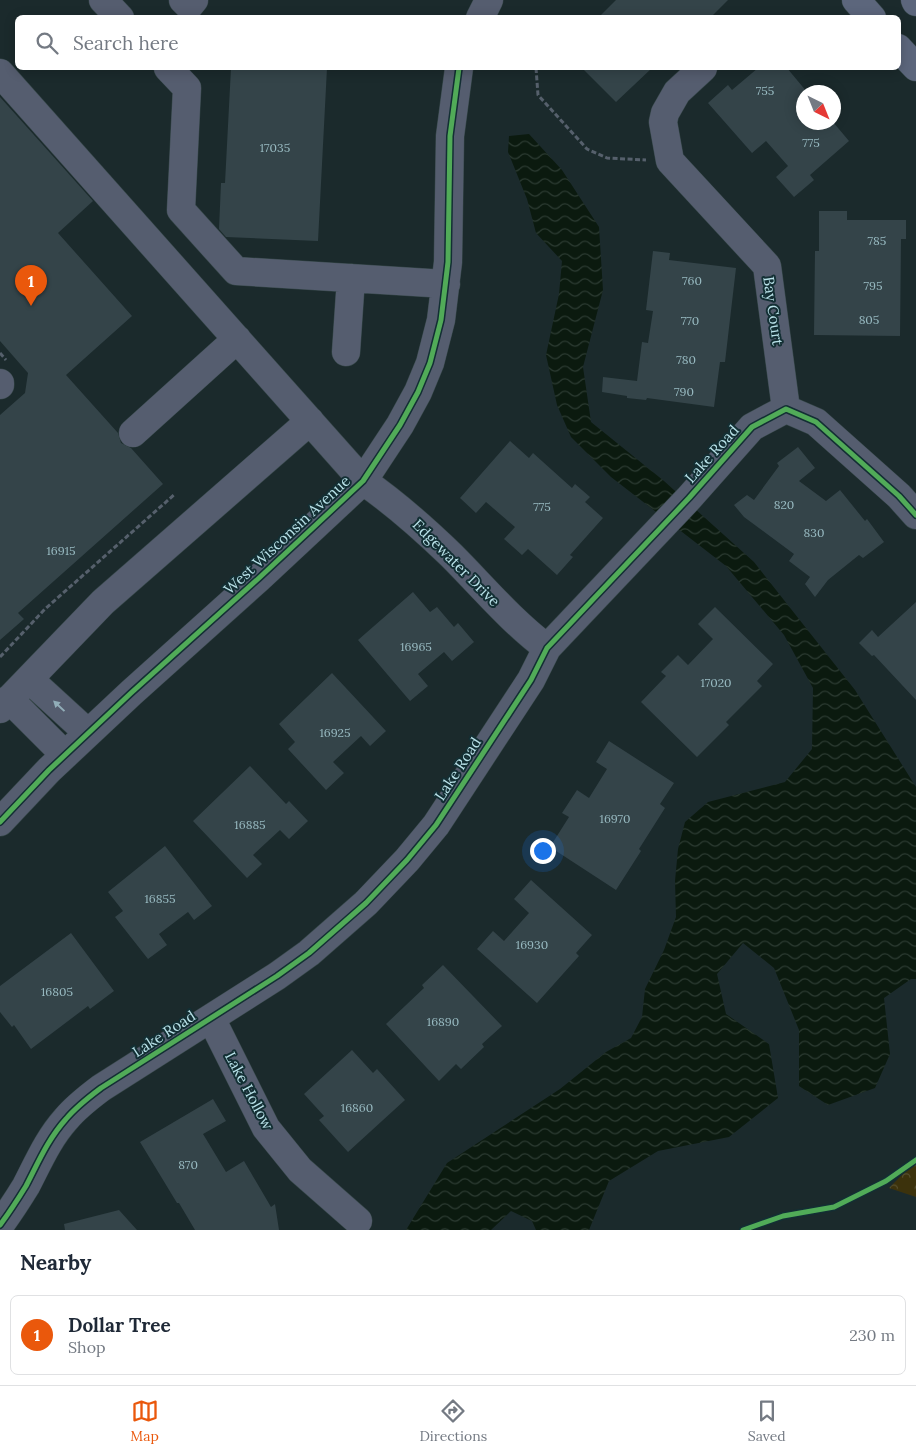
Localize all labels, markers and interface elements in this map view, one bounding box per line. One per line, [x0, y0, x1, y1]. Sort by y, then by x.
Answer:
search box [15, 15, 901, 70]
icon: search [33, 29, 61, 57]
text: Search here [73, 31, 179, 55]
house number: 755 [756, 83, 774, 98]
north arrow [796, 85, 841, 130]
house number: 775 [802, 135, 820, 150]
house number: 17035 [260, 140, 290, 155]
house number: 785 [868, 233, 886, 248]
pin: 1 [15, 265, 47, 306]
house number: 760 [682, 273, 702, 288]
street label: Bay Court [759, 275, 788, 347]
house number: 795 [863, 278, 883, 293]
house number: 805 [859, 312, 879, 327]
house number: 770 [681, 313, 699, 328]
house number: 780 [676, 352, 696, 367]
house number: 790 [674, 384, 694, 399]
street label: Lake Road [681, 421, 743, 487]
street label: West Wisconsin Avenue [220, 471, 354, 598]
house number: 820 [774, 497, 794, 512]
house number: 775 [533, 499, 551, 514]
street label: Edgewater Drive [409, 515, 504, 610]
house number: 830 [804, 525, 824, 540]
house number: 16915 [46, 543, 76, 558]
house number: 16965 [400, 639, 432, 654]
house number: 17020 [700, 675, 732, 690]
one-way arrow [53, 700, 65, 712]
house number: 16925 [319, 725, 351, 740]
street label: Lake Road [430, 734, 485, 804]
house number: 16970 [600, 811, 630, 826]
house number: 16885 [234, 817, 266, 832]
your location [530, 838, 556, 864]
house number: 16855 [144, 891, 176, 906]
house number: 16930 [516, 937, 548, 952]
house number: 16805 [41, 984, 73, 999]
street label: Lake Road [129, 1006, 199, 1061]
house number: 16890 [427, 1014, 459, 1029]
street label: Lake Hollow [221, 1048, 278, 1133]
house number: 16860 [341, 1100, 373, 1115]
house number: 870 [178, 1157, 198, 1172]
text: Nearby [20, 1249, 91, 1276]
text: Dollar Tree [68, 1313, 171, 1337]
text: 1 [34, 1325, 40, 1345]
text: 230 m [849, 1325, 895, 1345]
text: Shop [68, 1337, 106, 1357]
tab: Map [130, 1397, 159, 1445]
tab: Directions [419, 1397, 487, 1445]
tab: Saved [748, 1397, 786, 1445]

